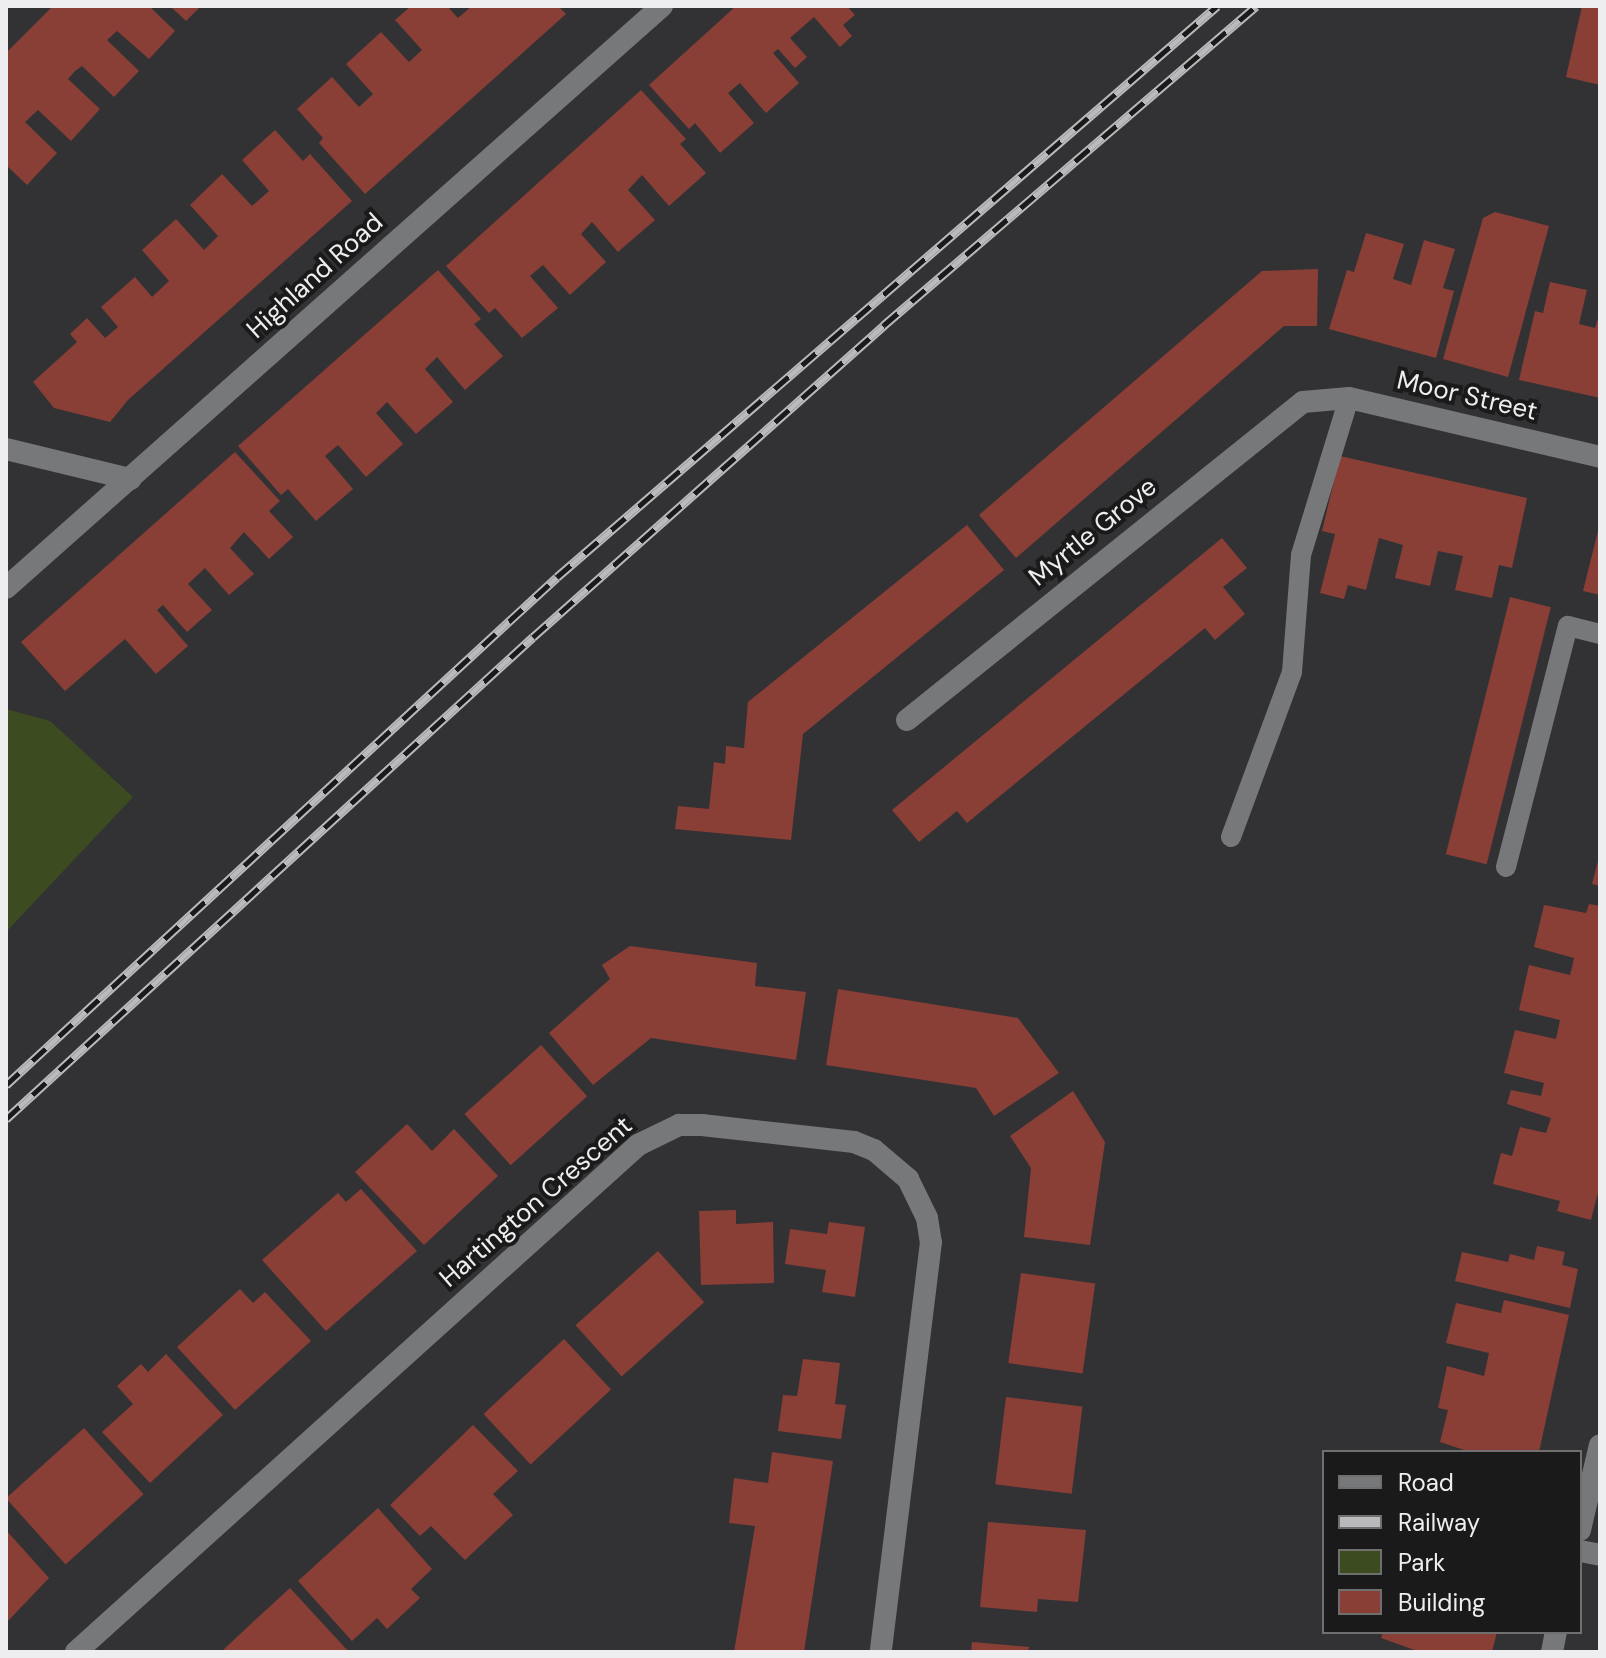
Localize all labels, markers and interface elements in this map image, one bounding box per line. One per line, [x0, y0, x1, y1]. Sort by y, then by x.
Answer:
street label: Highland Road [241, 207, 389, 345]
street label: Moor Street [1394, 365, 1540, 427]
street label: Myrtle Grove [1023, 471, 1163, 593]
street label: Hartington Crescent [433, 1110, 639, 1294]
legend [1322, 1450, 1582, 1634]
text: Road [1398, 1467, 1454, 1498]
text: Railway [1398, 1507, 1480, 1538]
text: Park [1398, 1547, 1445, 1578]
text: Building [1398, 1587, 1485, 1618]

